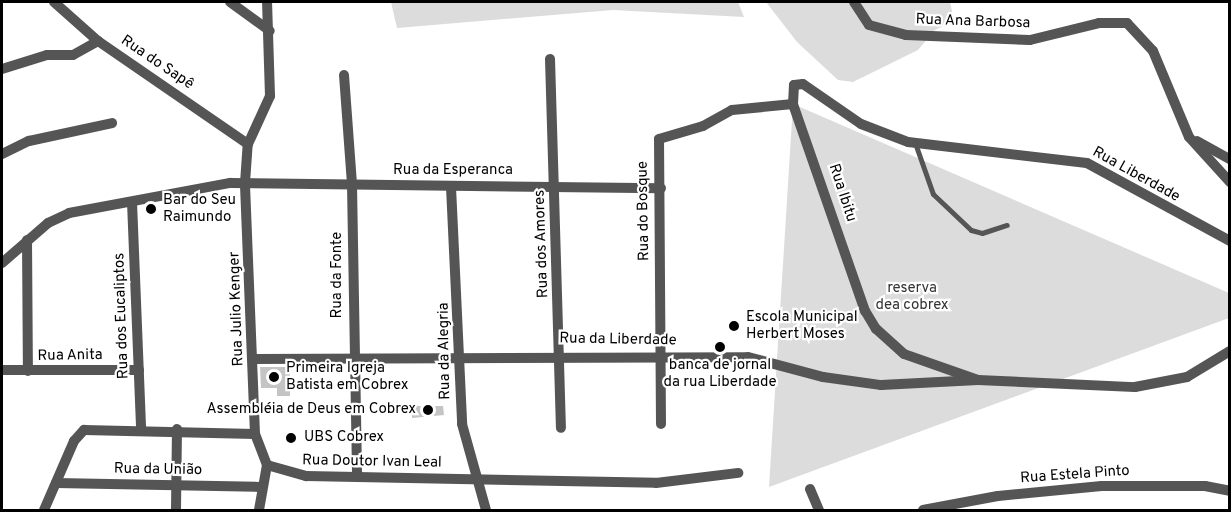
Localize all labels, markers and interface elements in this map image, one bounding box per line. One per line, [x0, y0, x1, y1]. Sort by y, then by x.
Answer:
street label: Rua Ana Barbosa [915, 11, 1031, 33]
street label: Rua do Sapê [117, 32, 197, 94]
street label: Rua Liberdade [1089, 144, 1183, 206]
street label: Rua do Bosque [634, 161, 654, 261]
street label: Rua da Esperanca [393, 162, 513, 180]
street label: Rua Ibitu [824, 162, 860, 224]
street label: Rua dos Amores [531, 189, 553, 299]
place label: Bar do Seu Raimundo [163, 191, 236, 226]
marker: Bar do Seu Raimundo [144, 202, 158, 216]
street label: Rua da Fonte [329, 232, 347, 318]
street label: Rua Julio Kenger [226, 251, 248, 367]
street label: Rua dos Eucaliptos [111, 253, 133, 379]
park label: reserva dea cobrex [875, 279, 949, 314]
street label: Rua da Alegria [435, 302, 455, 400]
place label: Escola Municipal Herbert Moses [746, 308, 858, 343]
marker: Escola Municipal Herbert Moses [727, 319, 741, 333]
street label: Rua da Liberdade [559, 330, 677, 350]
marker: banca de jornal da rua Liberdade [713, 340, 727, 354]
street label: Rua Anita [37, 346, 103, 366]
place label: banca de jornal da rua Liberdade [663, 356, 777, 391]
place label: Primeira Igreja Batista em Cobrex [286, 359, 408, 394]
marker: Primeira Igreja Batista em Cobrex [267, 370, 281, 384]
place label: Assembléia de Deus em Cobrex [206, 401, 416, 419]
marker: Assembléia de Deus em Cobrex [421, 403, 435, 417]
marker: UBS Cobrex [282, 429, 300, 447]
place label: UBS Cobrex [304, 429, 384, 447]
street label: Rua Doutor Ivan Leal [302, 452, 442, 472]
street label: Rua da União [114, 460, 202, 480]
street label: Rua Estela Pinto [1020, 462, 1130, 488]

